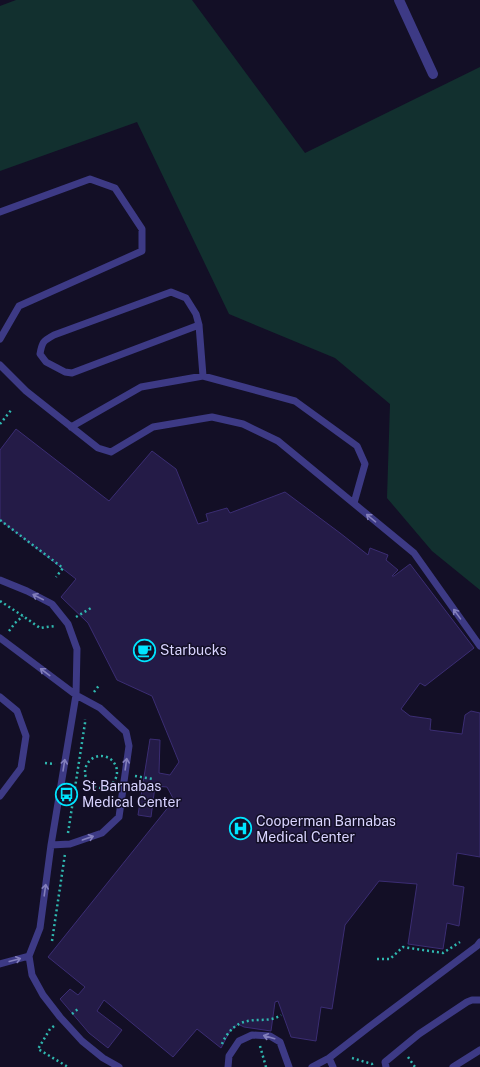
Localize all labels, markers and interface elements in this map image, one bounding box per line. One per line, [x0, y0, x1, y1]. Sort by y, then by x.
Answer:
one-way arrow [366, 513, 377, 522]
one-way arrow [33, 593, 45, 600]
one-way arrow [453, 609, 461, 620]
cafe icon: Starbucks [131, 637, 157, 663]
place label: Starbucks [160, 642, 226, 658]
one-way arrow [39, 668, 50, 676]
one-way arrow [122, 758, 130, 771]
one-way arrow [61, 759, 69, 772]
place label: St Barnabas Medical Center [82, 778, 181, 810]
bus stop icon: St Barnabas Medical Center [53, 781, 79, 807]
place label: Cooperman Barnabas Medical Center [256, 813, 396, 845]
hospital icon: Cooperman Barnabas Medical Center [227, 816, 253, 842]
one-way arrow [82, 834, 95, 841]
one-way arrow [41, 884, 49, 897]
one-way arrow [8, 956, 21, 963]
one-way arrow [263, 1033, 276, 1040]

